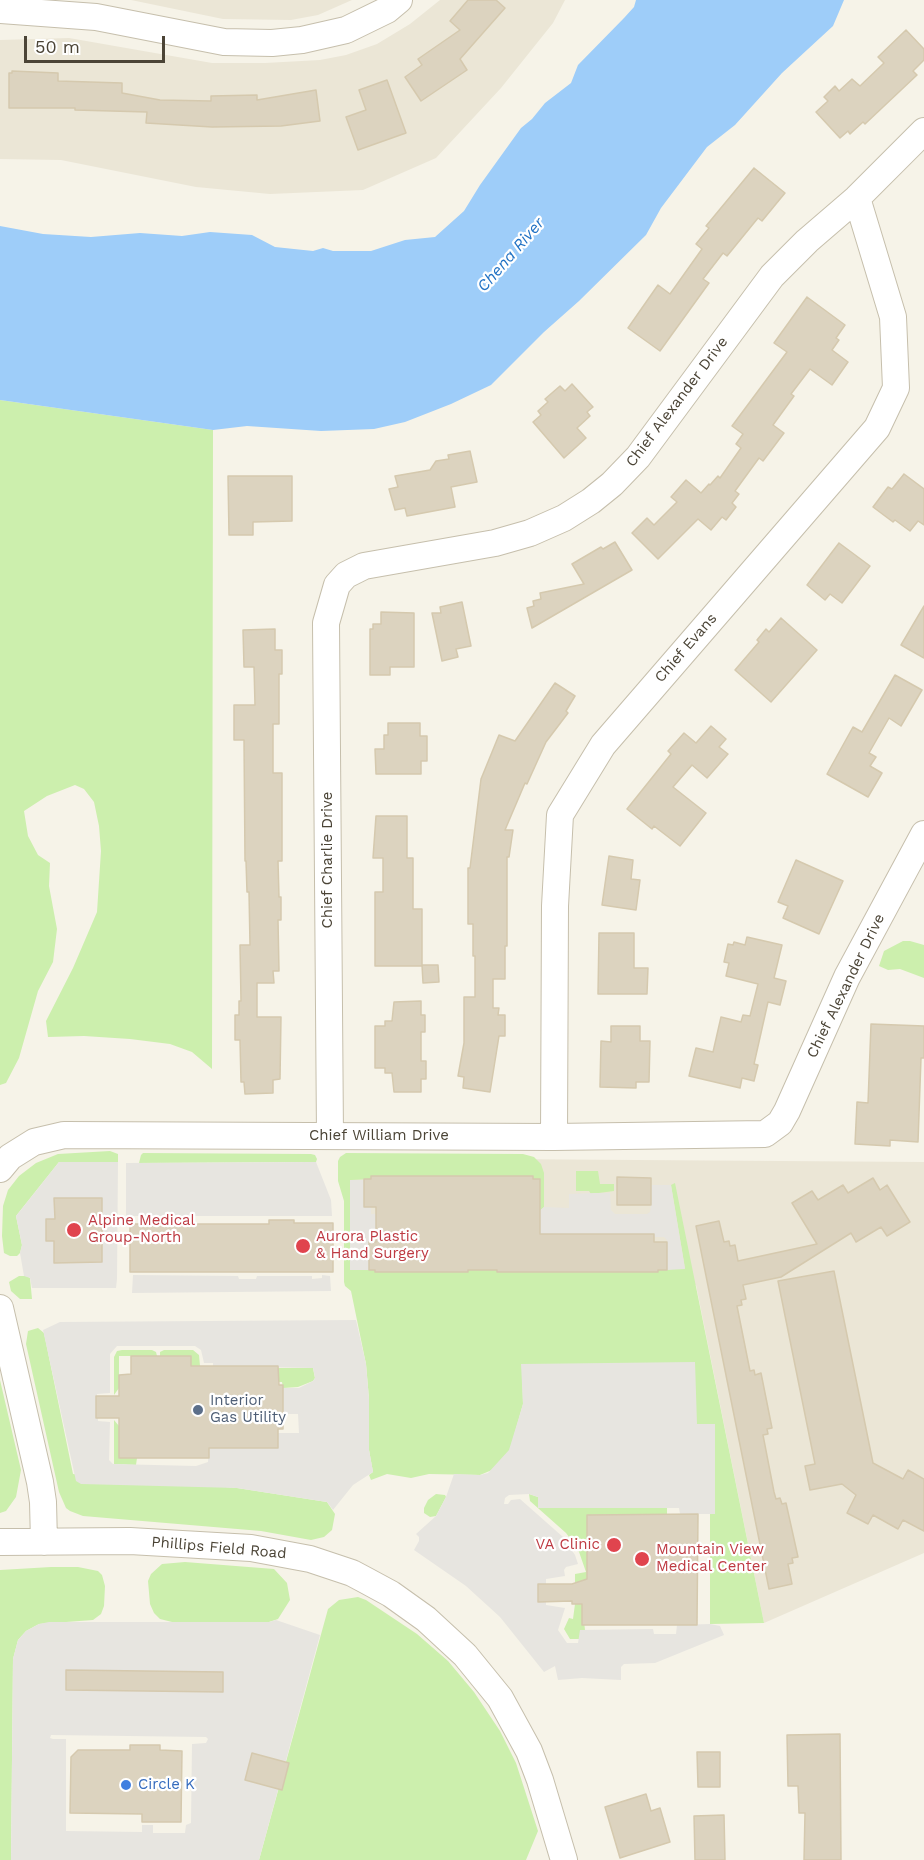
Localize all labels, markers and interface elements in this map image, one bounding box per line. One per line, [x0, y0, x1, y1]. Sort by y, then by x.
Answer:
scale bar [27, 24, 168, 62]
text: 50 m [35, 36, 80, 57]
water label: Chena River [474, 214, 548, 296]
street label: Chief Alexander Drive [622, 333, 732, 471]
street label: Chief Evans [651, 610, 721, 686]
street label: Chief Charlie Drive [319, 792, 337, 928]
street label: Chief Alexander Drive [803, 911, 889, 1061]
street label: Chief William Drive [309, 1127, 449, 1145]
place label: Alpine Medical Group-North [88, 1212, 195, 1247]
marker: Alpine Medical Group-North [65, 1221, 83, 1239]
place label: Aurora Plastic & Hand Surgery [316, 1228, 429, 1263]
marker: Aurora Plastic & Hand Surgery [294, 1237, 312, 1255]
place label: Interior Gas Utility [210, 1392, 286, 1427]
marker: Interior Gas Utility [191, 1403, 205, 1417]
street label: Phillips Field Road [151, 1533, 287, 1563]
place label: VA Clinic [536, 1536, 600, 1554]
marker: VA Clinic [605, 1536, 623, 1554]
place label: Mountain View Medical Center [656, 1541, 767, 1576]
marker: Mountain View Medical Center [633, 1550, 651, 1568]
place label: Circle K [138, 1776, 195, 1794]
marker: Circle K [119, 1778, 133, 1792]

